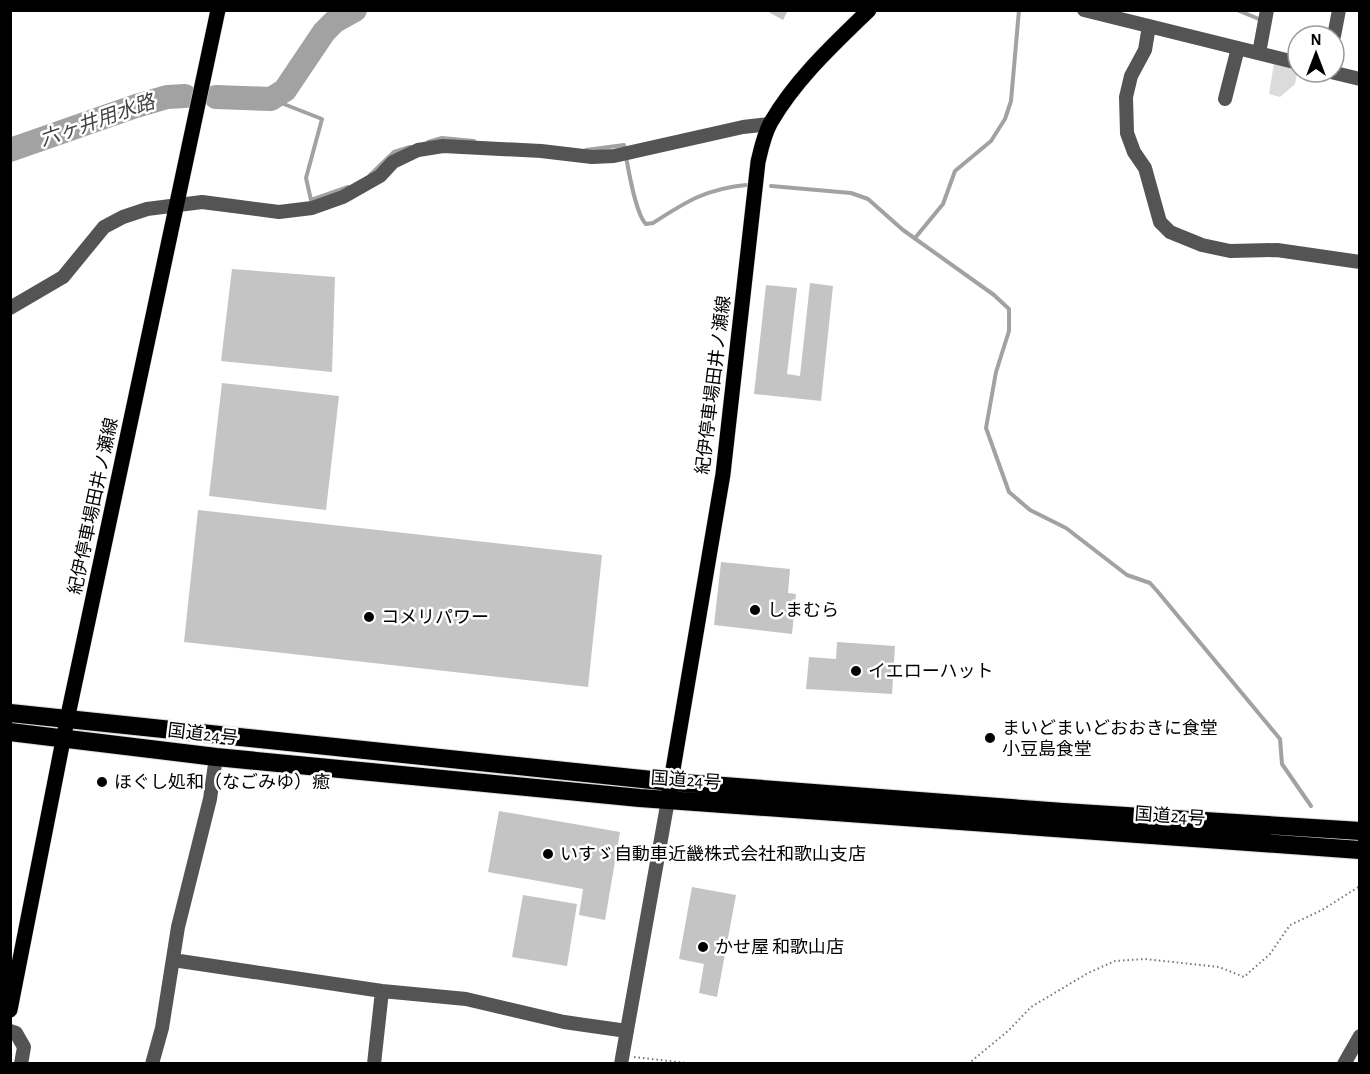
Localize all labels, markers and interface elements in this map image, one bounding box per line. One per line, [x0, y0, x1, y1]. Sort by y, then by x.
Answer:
north arrow [1286, 24, 1346, 84]
text: N [1310, 32, 1322, 48]
water label: 六ヶ井用水路 [37, 90, 159, 150]
street label: 紀伊停車場田井ノ瀬線 [692, 294, 734, 476]
street label: 紀伊停車場田井ノ瀬線 [65, 416, 121, 596]
place label: しまむら [767, 601, 839, 620]
marker: しまむら [748, 603, 762, 617]
place label: コメリパワー [381, 609, 489, 627]
marker: コメリパワー [362, 610, 376, 624]
place label: イエローハット [868, 662, 993, 681]
marker: イエローハット [849, 664, 863, 678]
place label: まいどまいどおおきに食堂 小豆島食堂 [1002, 719, 1218, 759]
street label: 国道24号 [167, 720, 239, 748]
marker: まいどまいどおおきに食堂 小豆島食堂 [983, 731, 997, 745]
street label: 国道24号 [650, 768, 722, 792]
place label: ほぐし処和（なごみゆ）癒 [114, 772, 330, 792]
marker: ほぐし処和（なごみゆ）癒 [95, 775, 109, 789]
street label: 国道24号 [1134, 804, 1206, 828]
place label: いすゞ自動車近畿株式会社和歌山支店 [560, 844, 866, 864]
marker: いすゞ自動車近畿株式会社和歌山支店 [541, 847, 555, 861]
place label: かせ屋 和歌山店 [715, 937, 844, 957]
marker: かせ屋 和歌山店 [696, 940, 710, 954]

